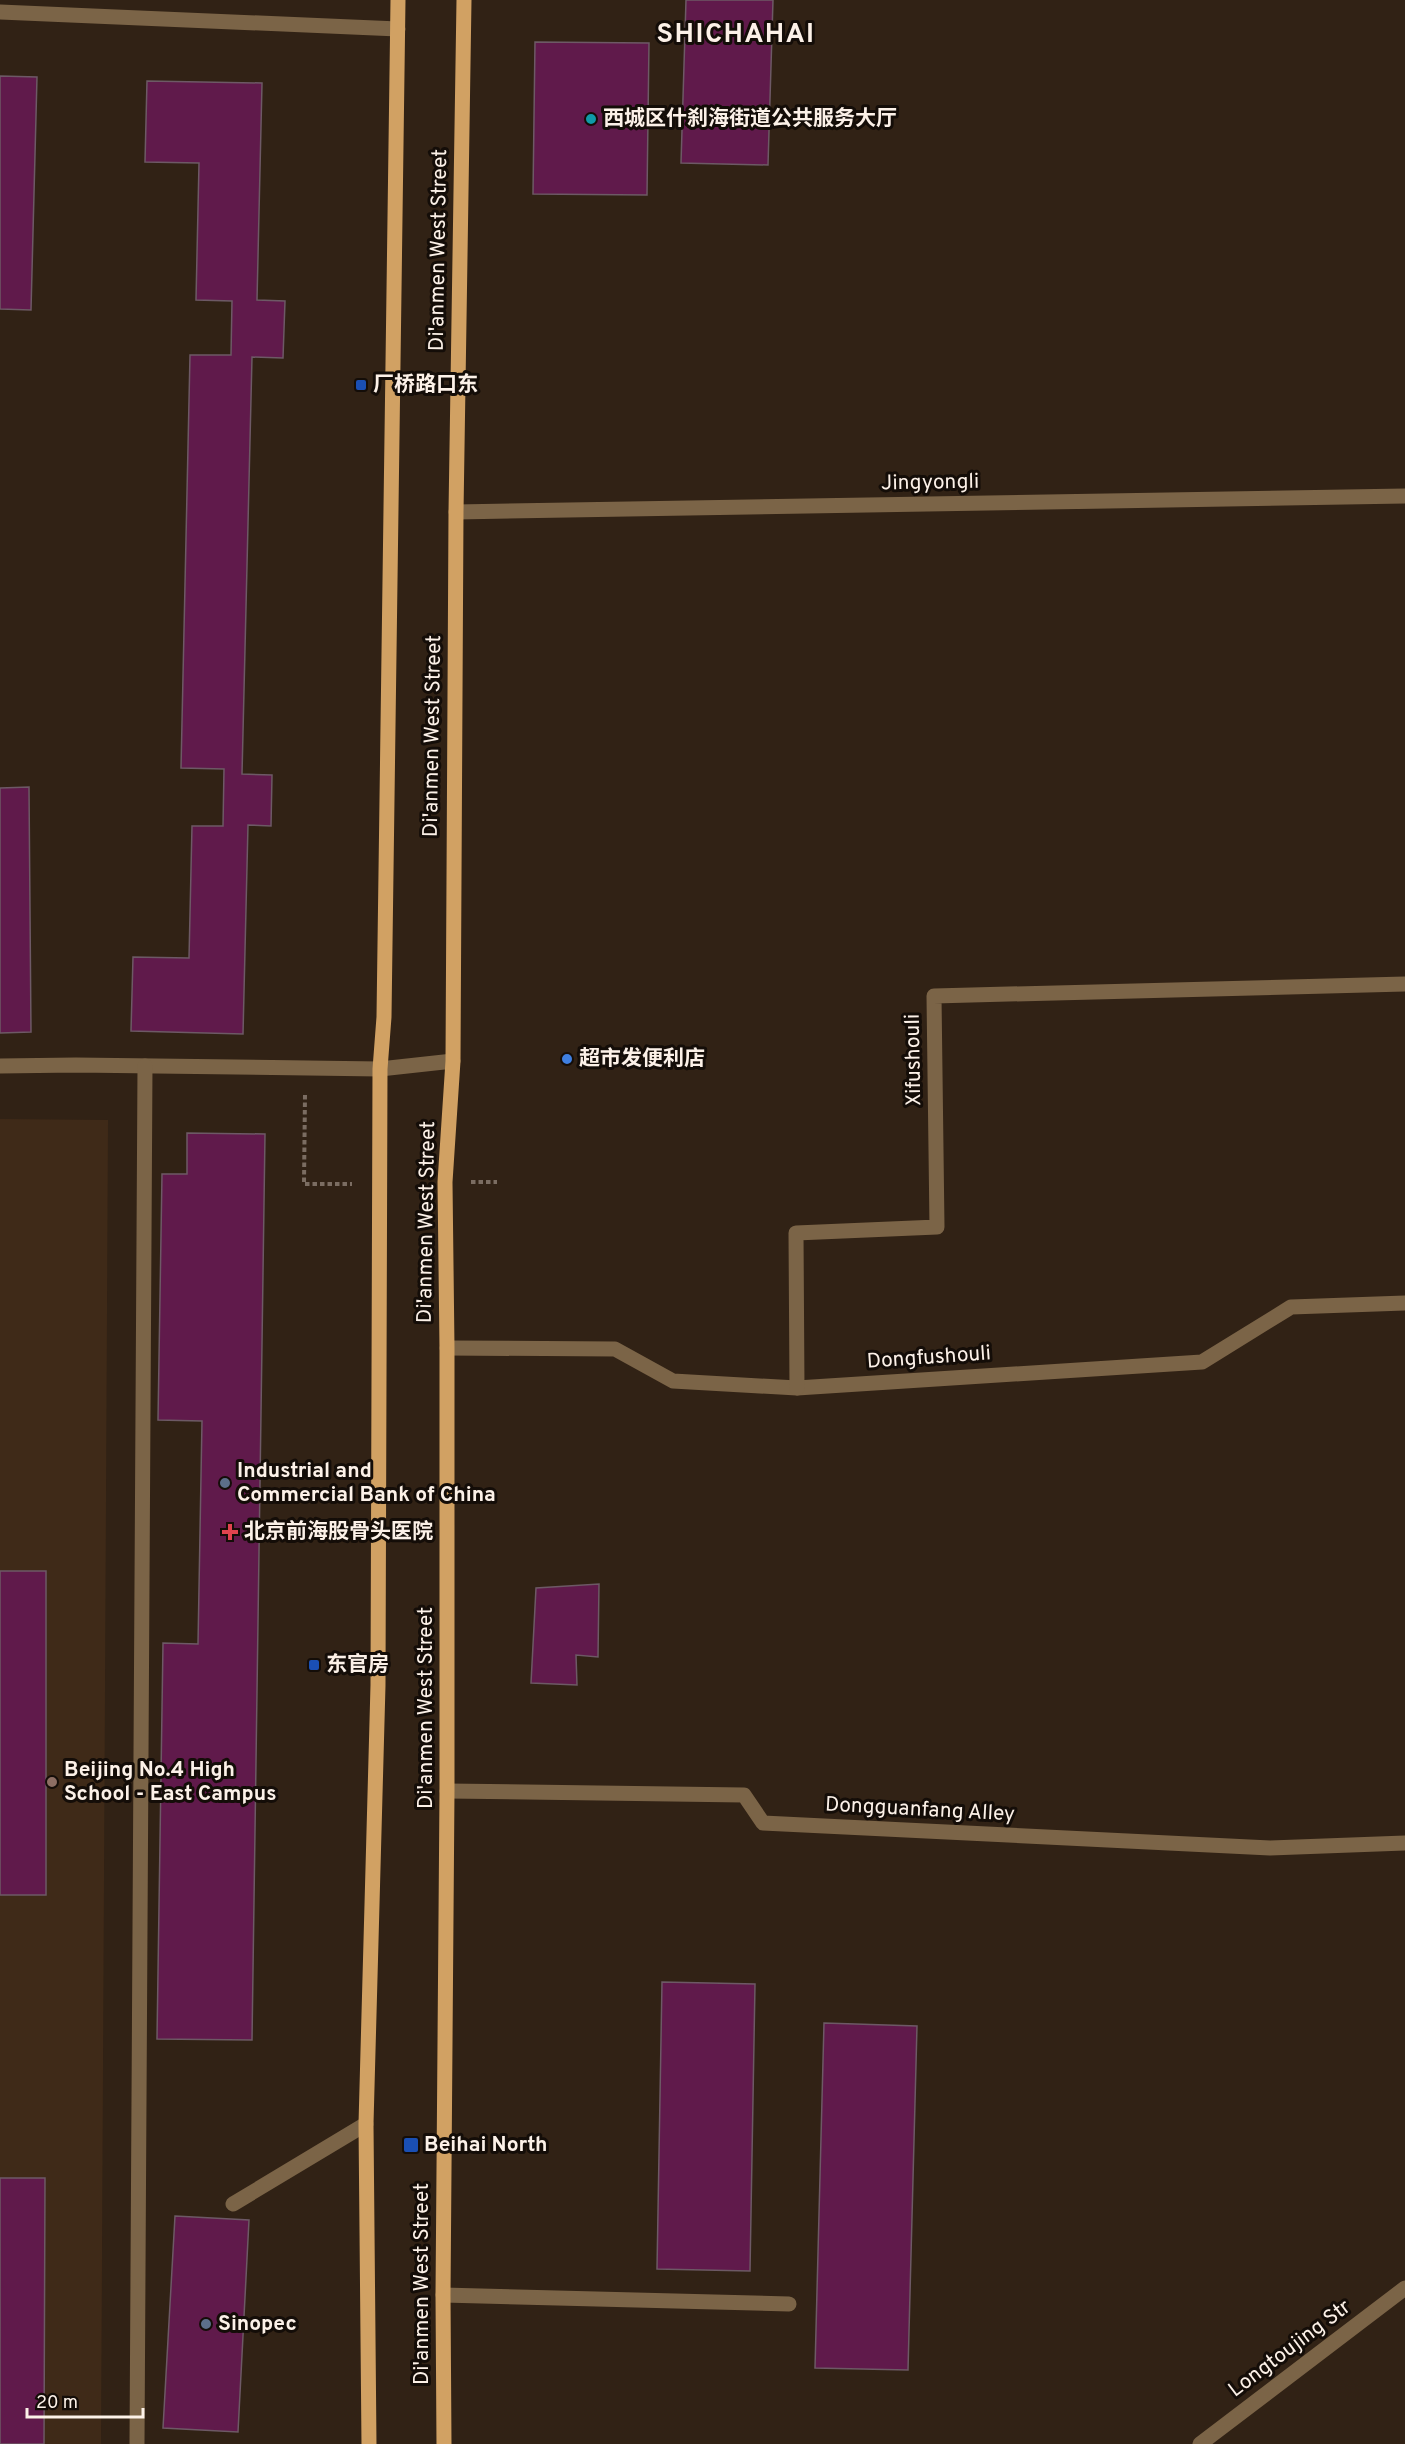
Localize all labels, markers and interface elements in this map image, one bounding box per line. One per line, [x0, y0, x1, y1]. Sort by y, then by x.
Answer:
district label: SHICHAHAI [656, 18, 816, 52]
place label: 西城区什刹海街道公共服务大厅 [603, 106, 897, 133]
marker: 西城区什刹海街道公共服务大厅 [584, 112, 598, 126]
street label: Di'anmen West Street [424, 149, 454, 351]
place label: 厂桥路口东 [373, 372, 478, 399]
marker: 厂桥路口东 [354, 378, 368, 392]
street label: Jingyongli [881, 469, 979, 497]
street label: Di'anmen West Street [418, 635, 448, 837]
street label: Xifushouli [900, 1014, 928, 1106]
place label: 超市发便利店 [579, 1046, 705, 1073]
marker: 超市发便利店 [560, 1052, 574, 1066]
street label: Di'anmen West Street [412, 1121, 442, 1323]
street label: Dongfushouli [866, 1340, 992, 1376]
place label: Industrial and Commercial Bank of China [237, 1458, 496, 1509]
marker: Industrial and Commercial Bank of China [218, 1476, 232, 1490]
place label: 北京前海股骨头医院 [244, 1519, 433, 1546]
marker: 北京前海股骨头医院 [221, 1523, 239, 1541]
street label: Di'anmen West Street [413, 1607, 440, 1809]
place label: 东官房 [326, 1652, 389, 1679]
marker: 东官房 [307, 1658, 321, 1672]
place label: Beijing No.4 High School - East Campus [64, 1757, 277, 1808]
marker: Beijing No.4 High School - East Campus [45, 1775, 59, 1789]
street label: Dongguanfang Alley [824, 1792, 1016, 1828]
place label: Beihai North [424, 2132, 548, 2159]
marker: Beihai North [402, 2136, 420, 2154]
street label: Di'anmen West Street [409, 2183, 436, 2385]
street label: Longtoujing Str [1223, 2294, 1357, 2404]
place label: Sinopec [218, 2311, 297, 2338]
marker: Sinopec [199, 2317, 213, 2331]
scale bar [27, 2381, 142, 2419]
text: 20 m [36, 2392, 78, 2415]

